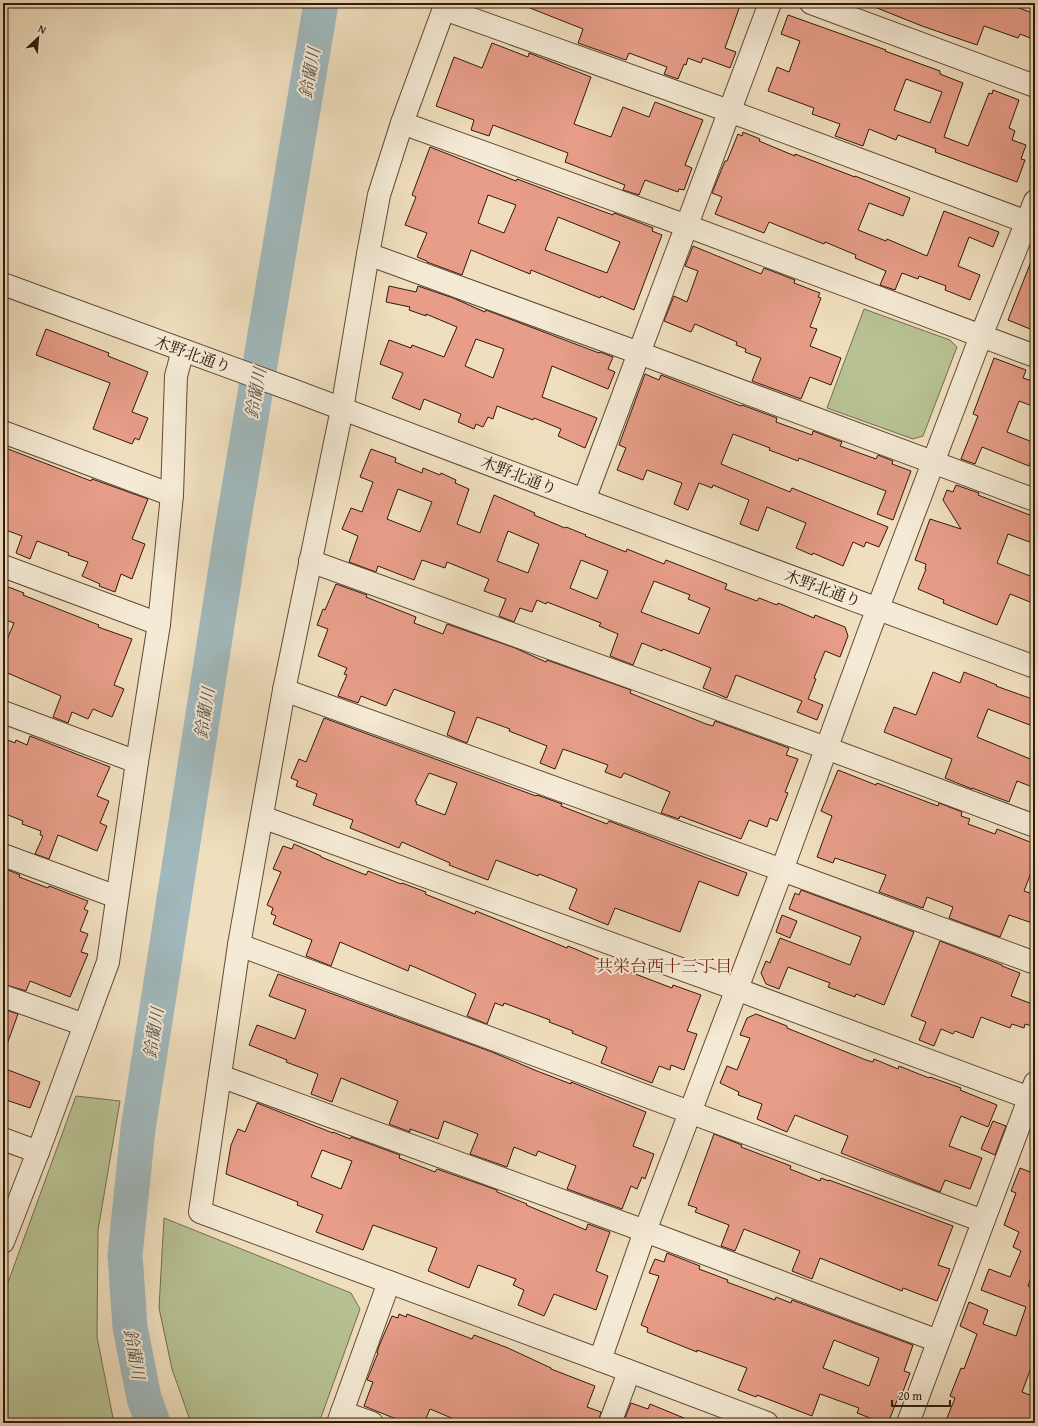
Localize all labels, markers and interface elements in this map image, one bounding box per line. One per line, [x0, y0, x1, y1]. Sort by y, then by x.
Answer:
north arrow [18, 18, 58, 58]
text: N [36, 20, 50, 38]
water label: 鈴蘭川 [292, 44, 326, 100]
street label: 木野北通り [151, 329, 235, 379]
water label: 鈴蘭川 [238, 364, 272, 420]
street label: 木野北通り [477, 449, 561, 501]
street label: 木野北通り [781, 563, 865, 613]
water label: 鈴蘭川 [188, 684, 221, 740]
district label: 共栄台西十三丁目 [596, 953, 732, 978]
water label: 鈴蘭川 [137, 1004, 170, 1060]
water label: 鈴蘭川 [118, 1327, 152, 1383]
scale bar [892, 1382, 950, 1408]
text: 20 m [898, 1387, 922, 1404]

